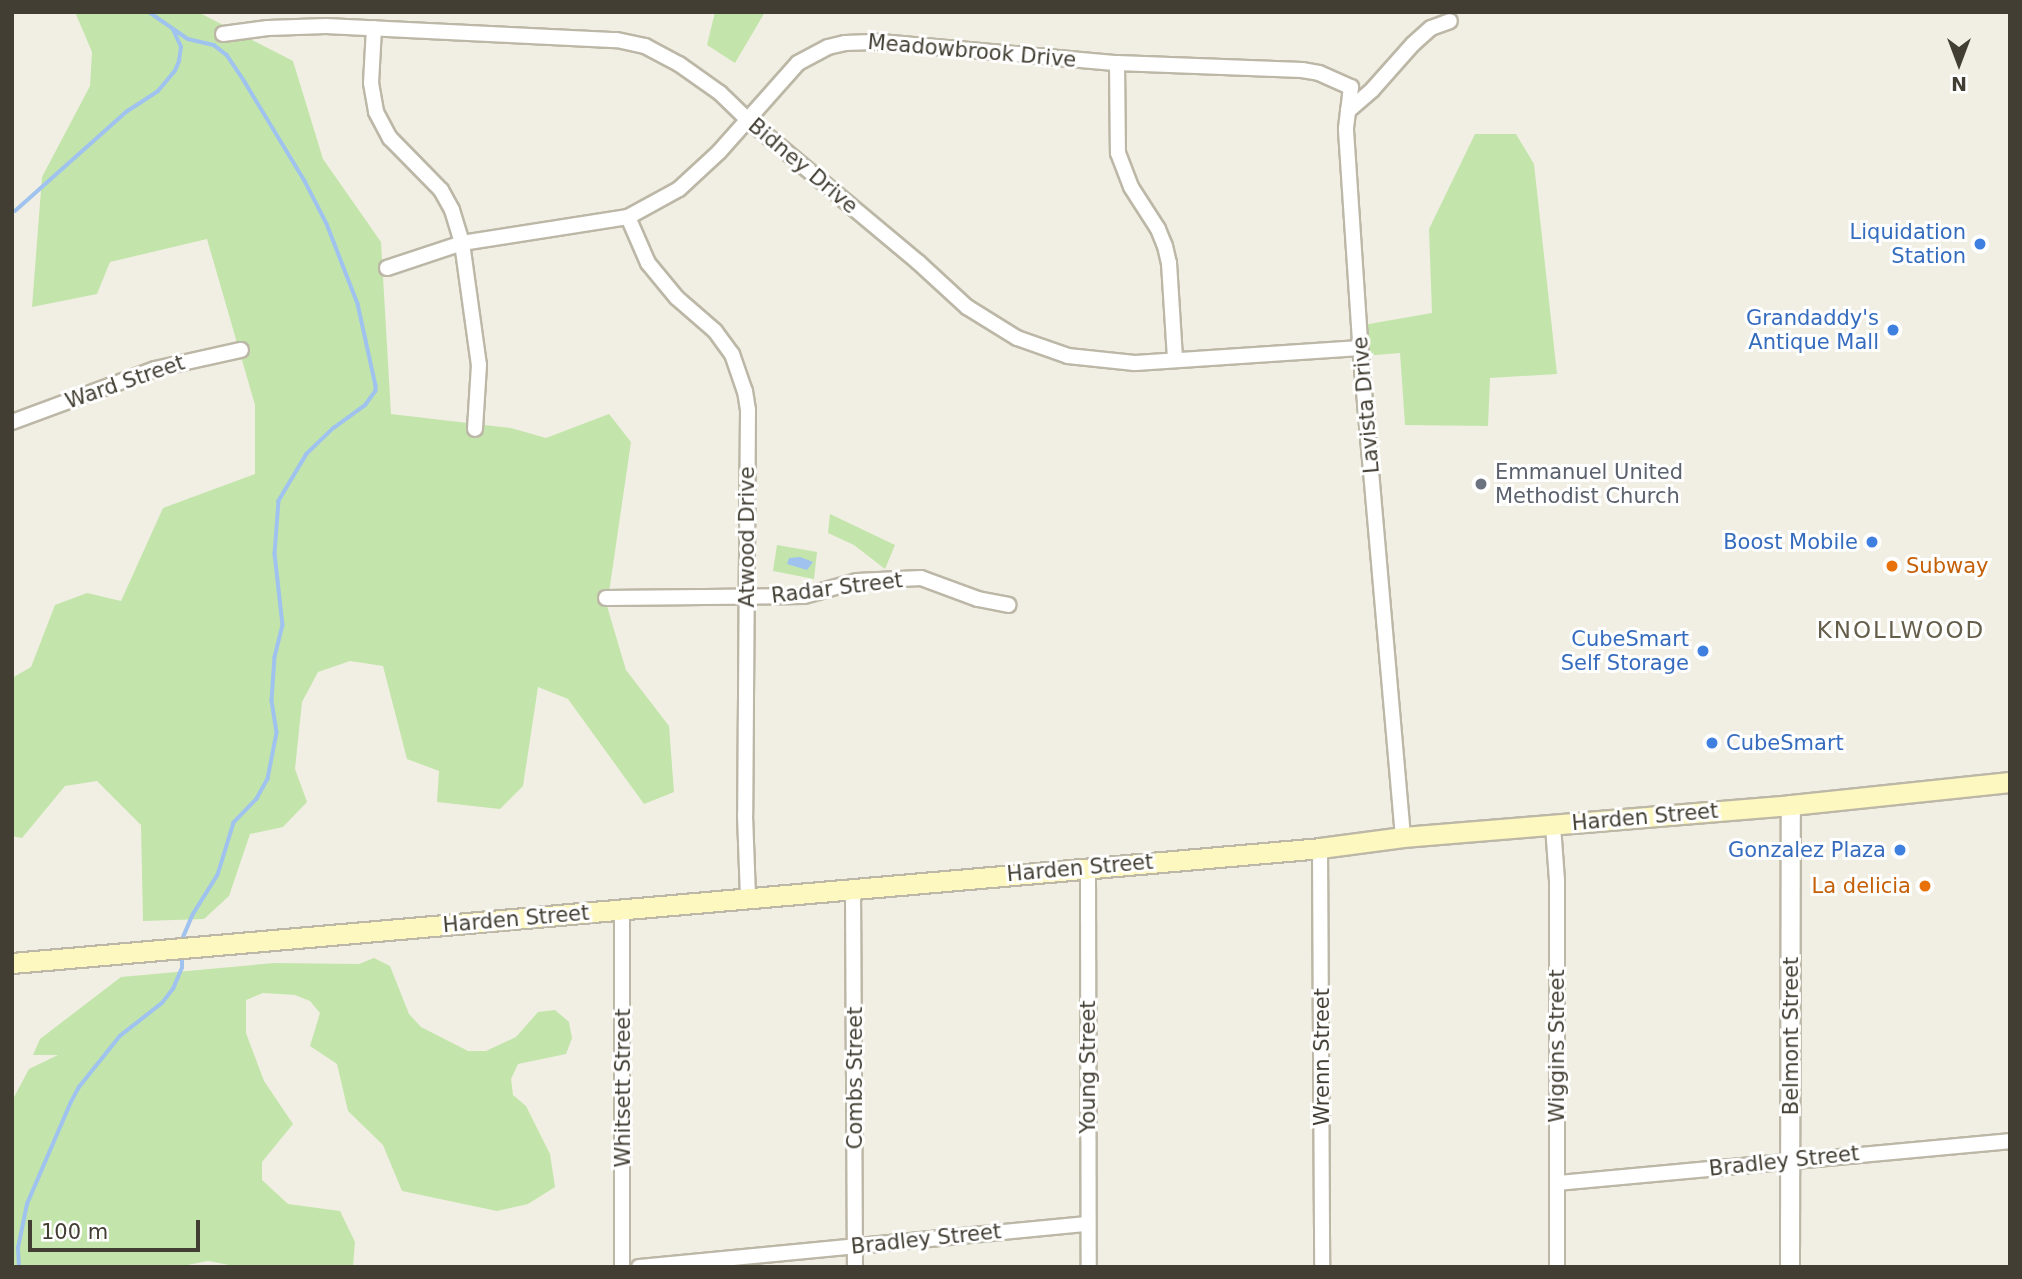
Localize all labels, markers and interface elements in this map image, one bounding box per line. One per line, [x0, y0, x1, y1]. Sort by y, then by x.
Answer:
north arrow [1924, 28, 1994, 98]
street label: Meadowbrook Drive [867, 29, 1077, 73]
text: N [1951, 73, 1967, 95]
street label: Bidney Drive [743, 113, 863, 219]
place label: Liquidation Station [1850, 219, 1966, 269]
marker: Liquidation Station [1972, 236, 1988, 252]
place label: Grandaddy's Antique Mall [1746, 305, 1879, 355]
marker: Grandaddy's Antique Mall [1885, 322, 1901, 338]
street label: Lavista Drive [1347, 335, 1385, 475]
street label: Ward Street [62, 350, 188, 414]
place label: Emmanuel United Methodist Church [1495, 459, 1683, 509]
street label: Atwood Drive [734, 466, 760, 608]
marker: Emmanuel United Methodist Church [1473, 476, 1489, 492]
place label: Boost Mobile [1723, 529, 1858, 555]
marker: Boost Mobile [1864, 534, 1880, 550]
place label: Subway [1906, 553, 1988, 579]
marker: Subway [1884, 558, 1900, 574]
street label: Radar Street [770, 567, 904, 609]
district label: KNOLLWOOD [1818, 616, 1984, 644]
place label: CubeSmart Self Storage [1561, 626, 1689, 676]
marker: CubeSmart Self Storage [1695, 643, 1711, 659]
place label: CubeSmart [1726, 730, 1844, 756]
marker: CubeSmart [1704, 735, 1720, 751]
street label: Harden Street [1571, 798, 1719, 836]
place label: Gonzalez Plaza [1728, 837, 1886, 863]
marker: Gonzalez Plaza [1892, 842, 1908, 858]
street label: Harden Street [1006, 849, 1154, 887]
place label: La delicia [1812, 873, 1911, 899]
marker: La delicia [1917, 878, 1933, 894]
street label: Harden Street [442, 900, 590, 938]
street label: Belmont Street [1778, 957, 1804, 1115]
street label: Wiggins Street [1544, 969, 1570, 1123]
street label: Wrenn Street [1309, 988, 1335, 1126]
street label: Young Street [1075, 1000, 1101, 1134]
street label: Combs Street [842, 1007, 868, 1149]
street label: Whitsett Street [610, 1009, 636, 1167]
street label: Bradley Street [1708, 1141, 1860, 1181]
scale bar [32, 1206, 203, 1250]
street label: Bradley Street [850, 1219, 1002, 1259]
text: 100 m [41, 1220, 108, 1244]

